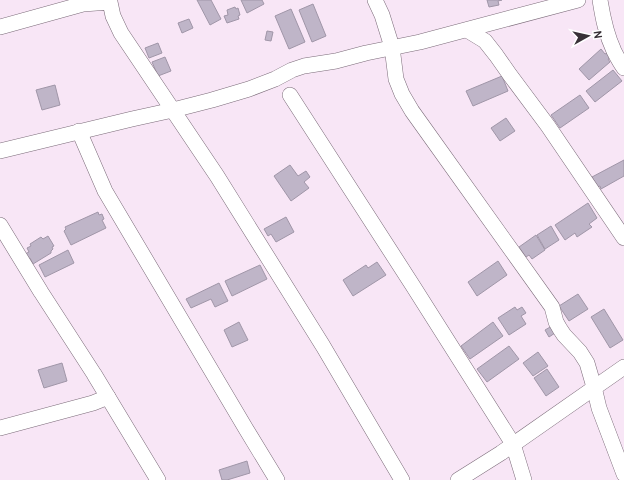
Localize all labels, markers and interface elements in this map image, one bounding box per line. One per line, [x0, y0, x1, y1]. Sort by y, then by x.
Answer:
north arrow [568, 16, 608, 56]
text: N [589, 30, 604, 40]

